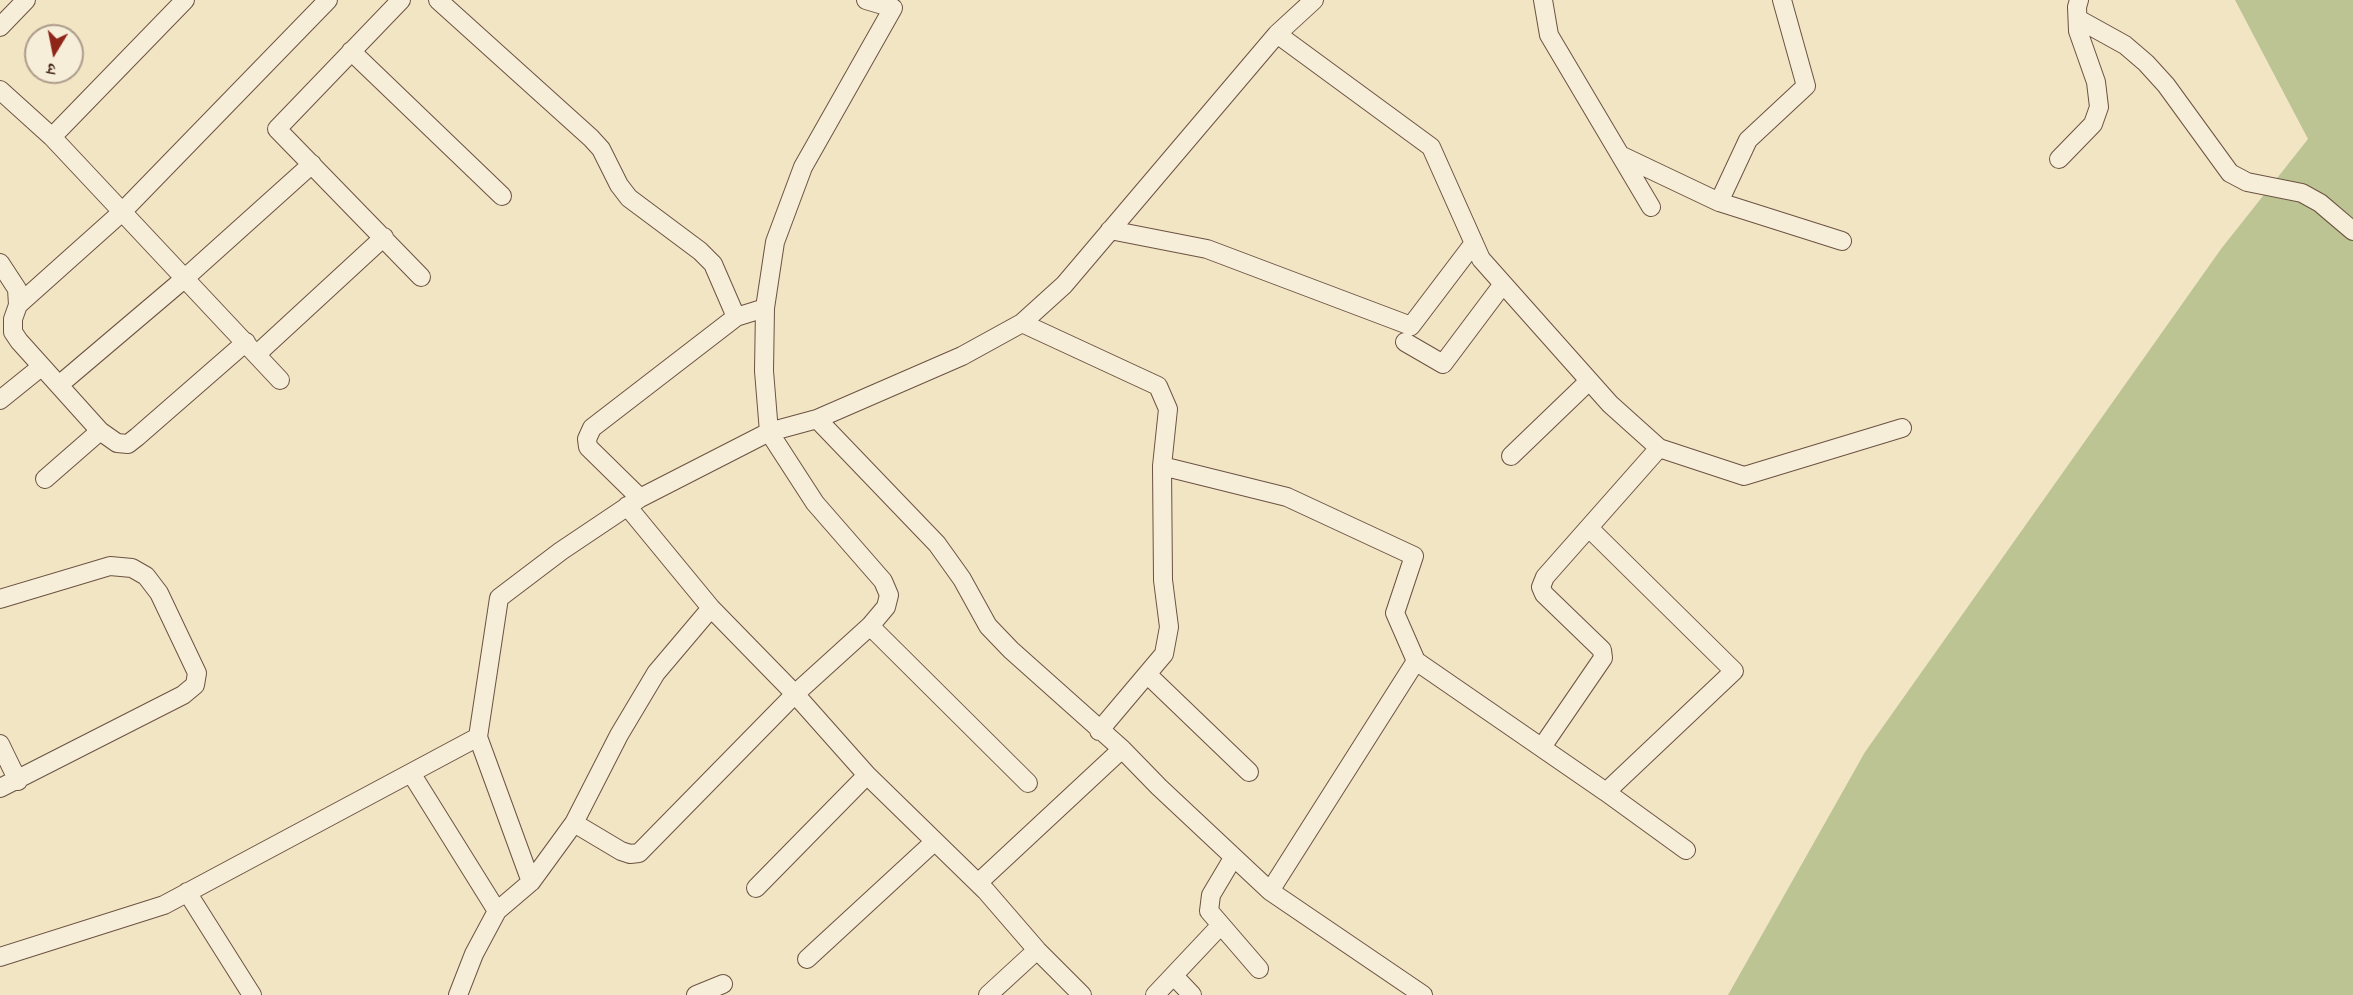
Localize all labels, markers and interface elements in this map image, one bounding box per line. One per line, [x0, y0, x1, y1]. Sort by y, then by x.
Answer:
north arrow [24, 24, 84, 84]
text: उ [45, 59, 57, 80]

